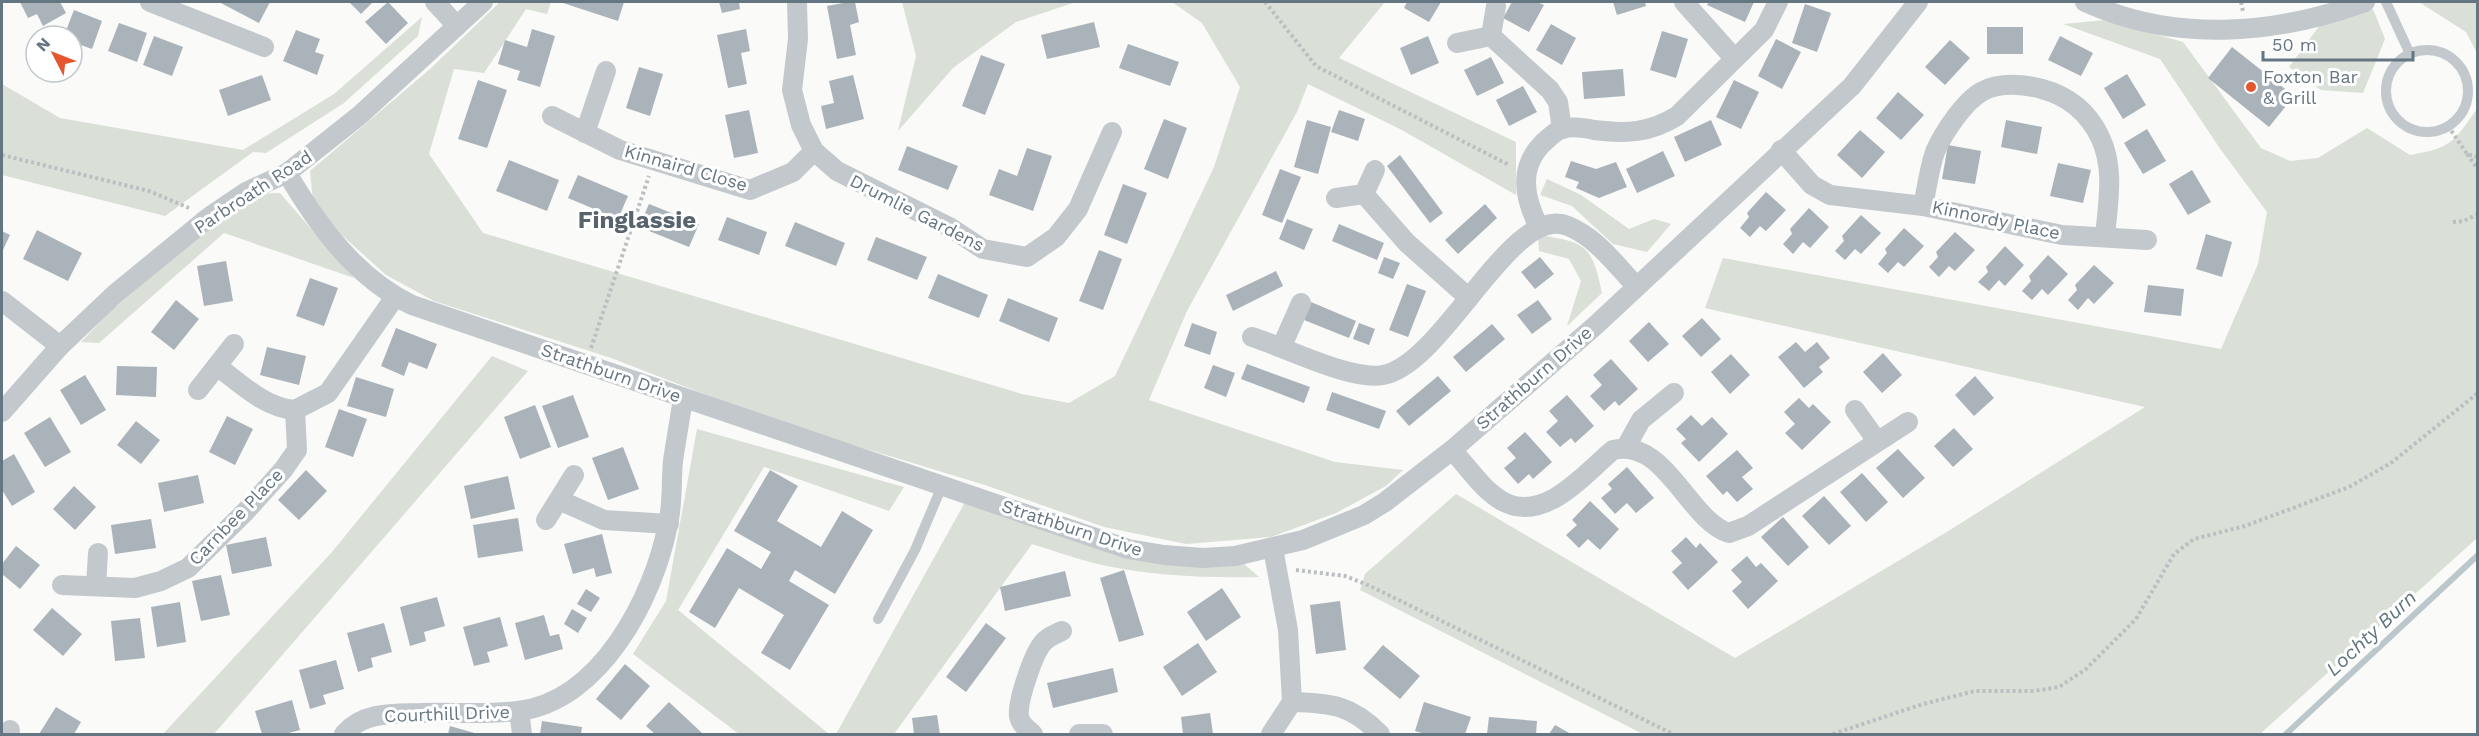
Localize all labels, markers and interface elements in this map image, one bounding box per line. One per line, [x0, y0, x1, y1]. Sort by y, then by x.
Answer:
north arrow [24, 24, 84, 84]
scale bar [2263, 24, 2413, 62]
text: N [32, 34, 54, 55]
text: 50 m [2272, 34, 2317, 55]
place label: Foxton Bar & Grill [2263, 66, 2358, 108]
marker: Foxton Bar & Grill [2244, 80, 2258, 94]
street label: Kinnaird Close [622, 140, 750, 195]
street label: Parbroath Road [190, 146, 316, 237]
street label: Drumlie Gardens [847, 170, 988, 255]
street label: Kinnordy Place [1930, 196, 2062, 243]
district label: Finglassie [578, 206, 696, 234]
street label: Strathburn Drive [1472, 322, 1596, 434]
street label: Strathburn Drive [538, 339, 684, 406]
street label: Carnbee Place [184, 464, 287, 569]
street label: Strathburn Drive [999, 495, 1145, 560]
water label: Lochty Burn [2321, 585, 2421, 681]
street label: Courthill Drive [384, 701, 510, 726]

